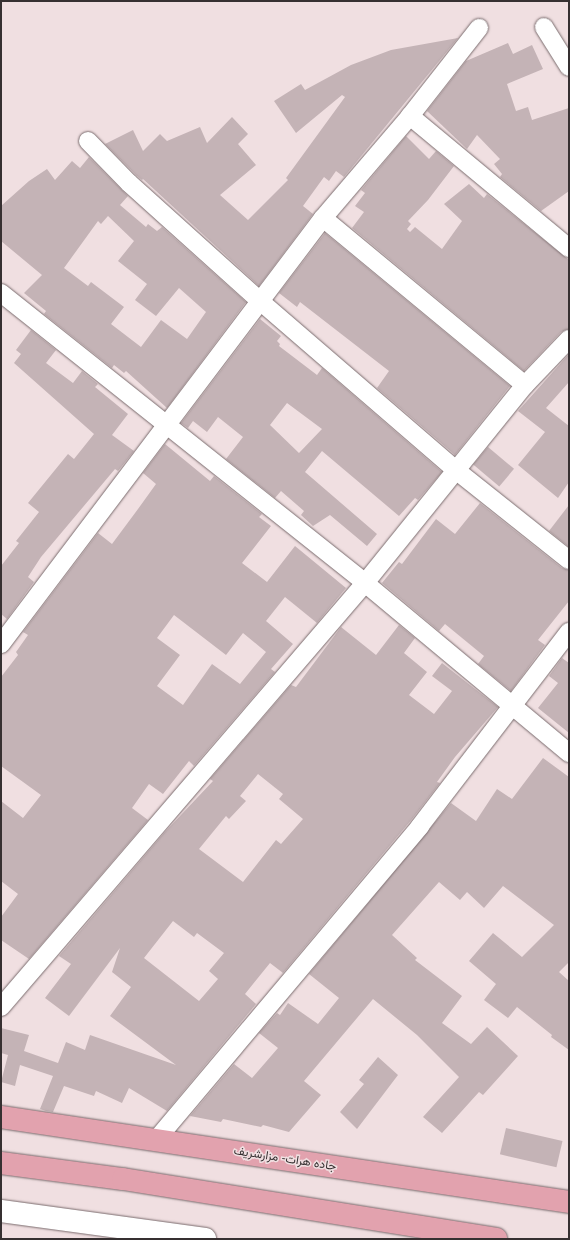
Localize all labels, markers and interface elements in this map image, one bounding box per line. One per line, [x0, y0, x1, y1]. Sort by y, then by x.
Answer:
street label: جاده هرات- مزارشریف [233, 1144, 337, 1174]

